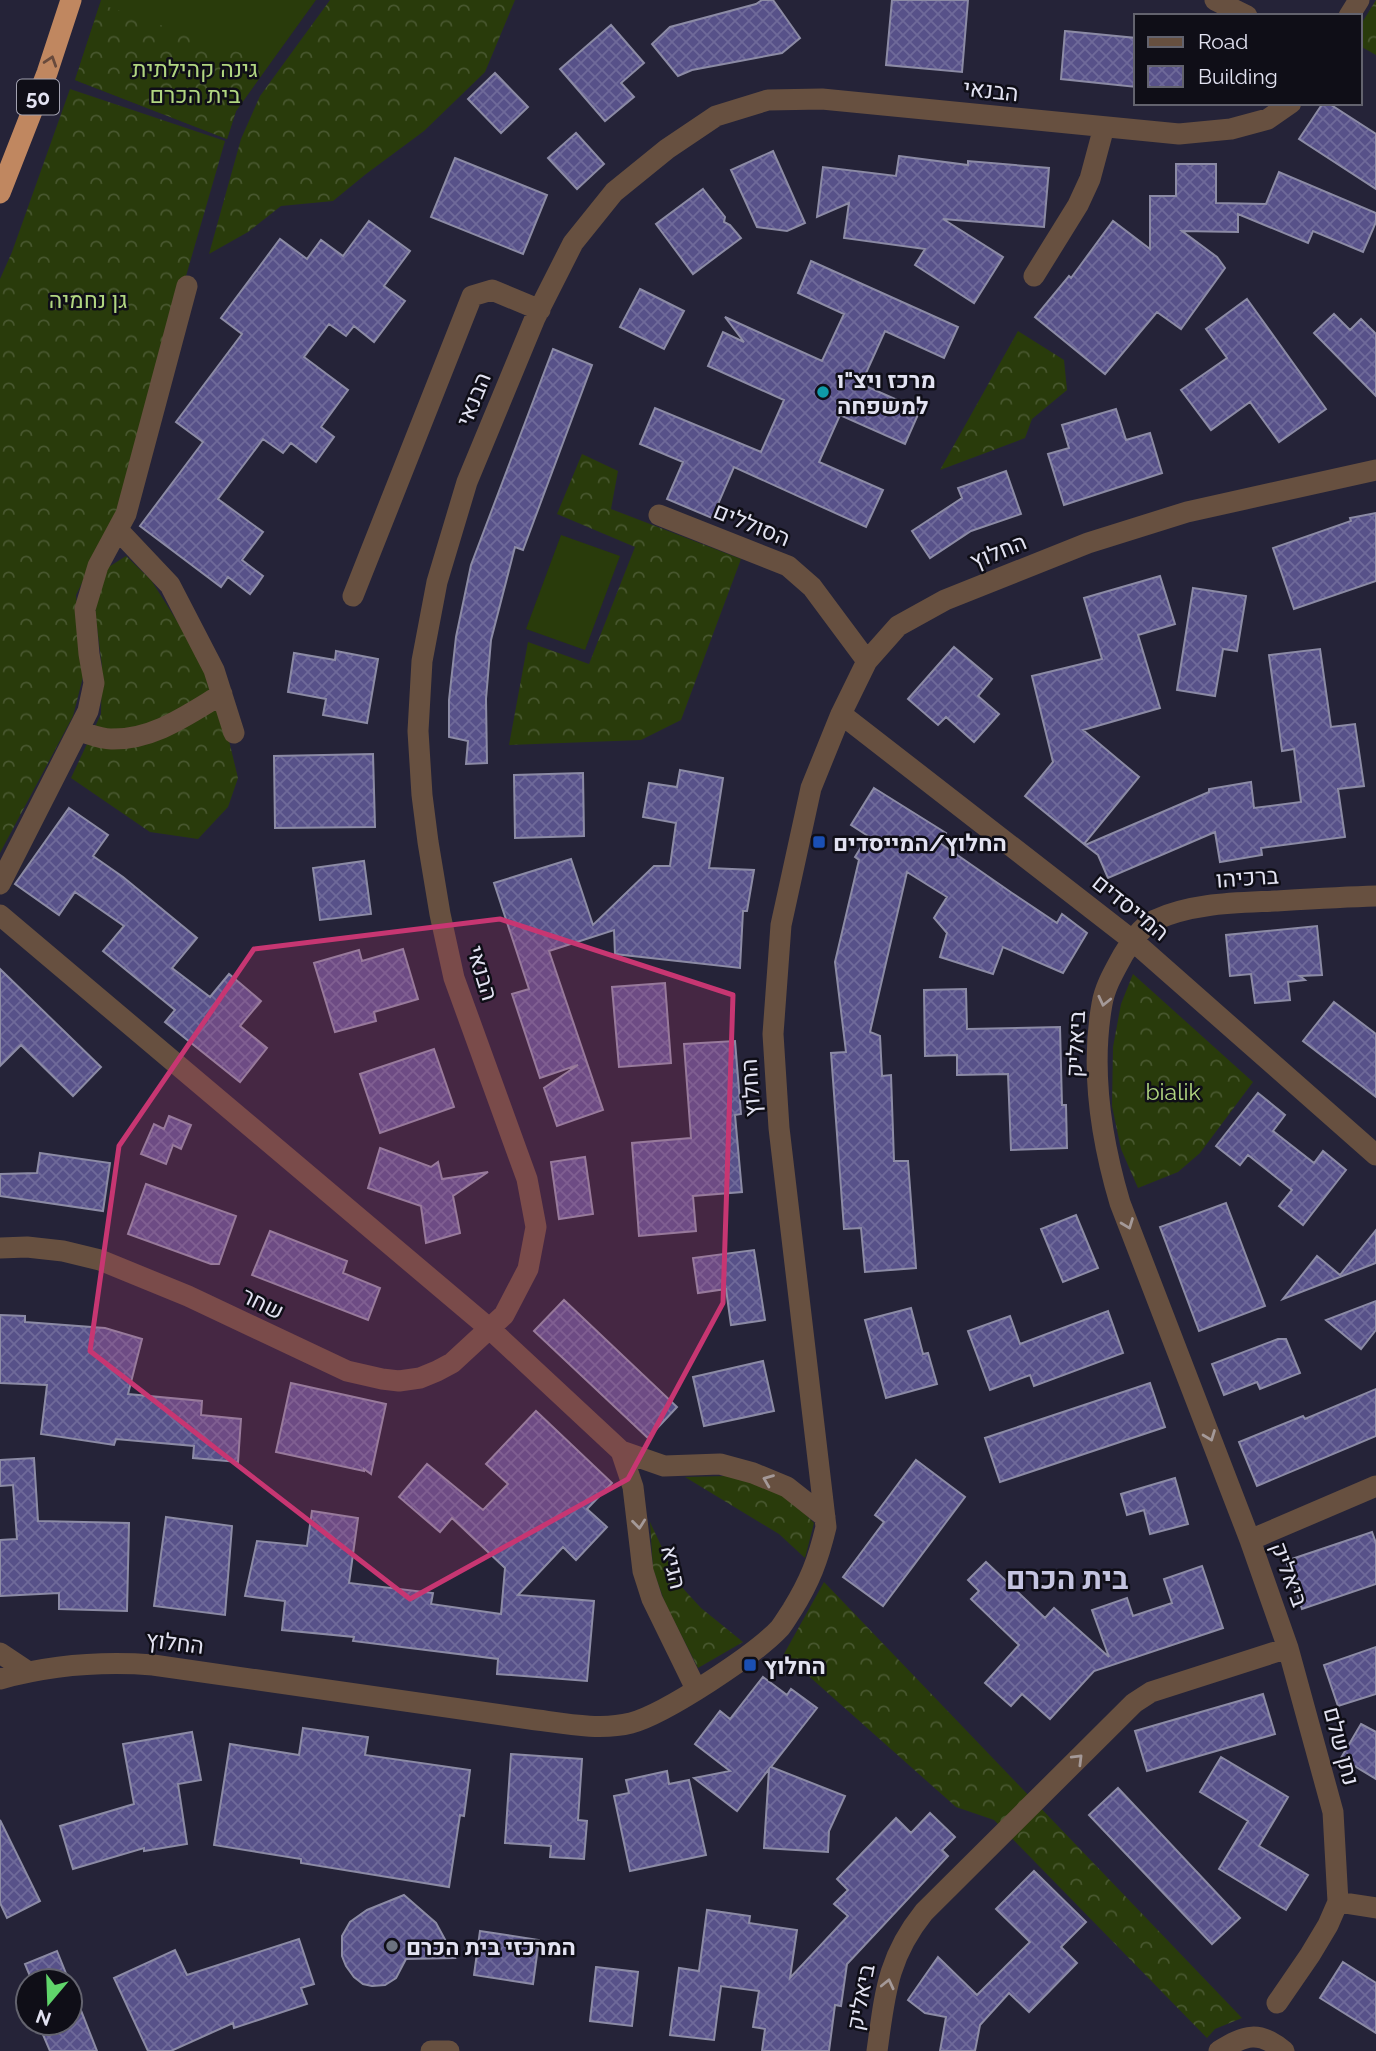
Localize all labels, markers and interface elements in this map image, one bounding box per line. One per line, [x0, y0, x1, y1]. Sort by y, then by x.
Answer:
legend [1134, 14, 1362, 105]
text: Road [1198, 29, 1248, 54]
one-way arrow [43, 55, 57, 67]
park label: גינה קהילתית בית הכרם [132, 55, 258, 108]
text: Building [1198, 64, 1278, 89]
street label: הבנאי [962, 74, 1020, 106]
road number: 50 [17, 80, 59, 114]
park label: גן נחמיה [49, 286, 127, 313]
place label: מרכז ויצ"ו למשפחה [837, 366, 936, 419]
street label: הבנאי [450, 368, 496, 430]
marker: מרכז ויצ"ו למשפחה [815, 384, 831, 400]
street label: הסוללים [710, 496, 794, 552]
street label: החלוץ [966, 528, 1030, 574]
place label: החלוץ/המייסדים [833, 829, 1007, 856]
marker: החלוץ/המייסדים [811, 834, 827, 850]
street label: ברכיהו [1215, 861, 1279, 893]
street label: המייסדים [1087, 868, 1175, 946]
street label: הבנאי [462, 942, 504, 1004]
one-way arrow [1098, 995, 1112, 1007]
street label: ביאליק [1060, 1010, 1090, 1078]
street label: החלוץ [734, 1058, 766, 1118]
park label: bialik [1145, 1078, 1201, 1105]
one-way arrow [1120, 1218, 1134, 1230]
street label: שחר [238, 1281, 288, 1325]
one-way arrow [1201, 1430, 1215, 1442]
one-way arrow [763, 1474, 775, 1488]
one-way arrow [631, 1519, 646, 1530]
street label: ביאליק [1266, 1538, 1314, 1610]
street label: הגיא [656, 1542, 692, 1592]
district label: בית הכרם [1006, 1561, 1128, 1596]
street label: החלוץ [144, 1625, 206, 1659]
place label: החלוץ [764, 1652, 826, 1679]
marker: החלוץ [742, 1657, 758, 1673]
street label: נתן שלם [1319, 1704, 1365, 1788]
one-way arrow [1069, 1755, 1082, 1768]
place label: המרכזי בית הכרם [406, 1933, 576, 1960]
marker: המרכזי בית הכרם [384, 1938, 400, 1954]
street label: ביאליק [840, 1962, 880, 2032]
north arrow [14, 1967, 84, 2037]
one-way arrow [879, 1978, 894, 1990]
text: N [33, 2005, 54, 2031]

